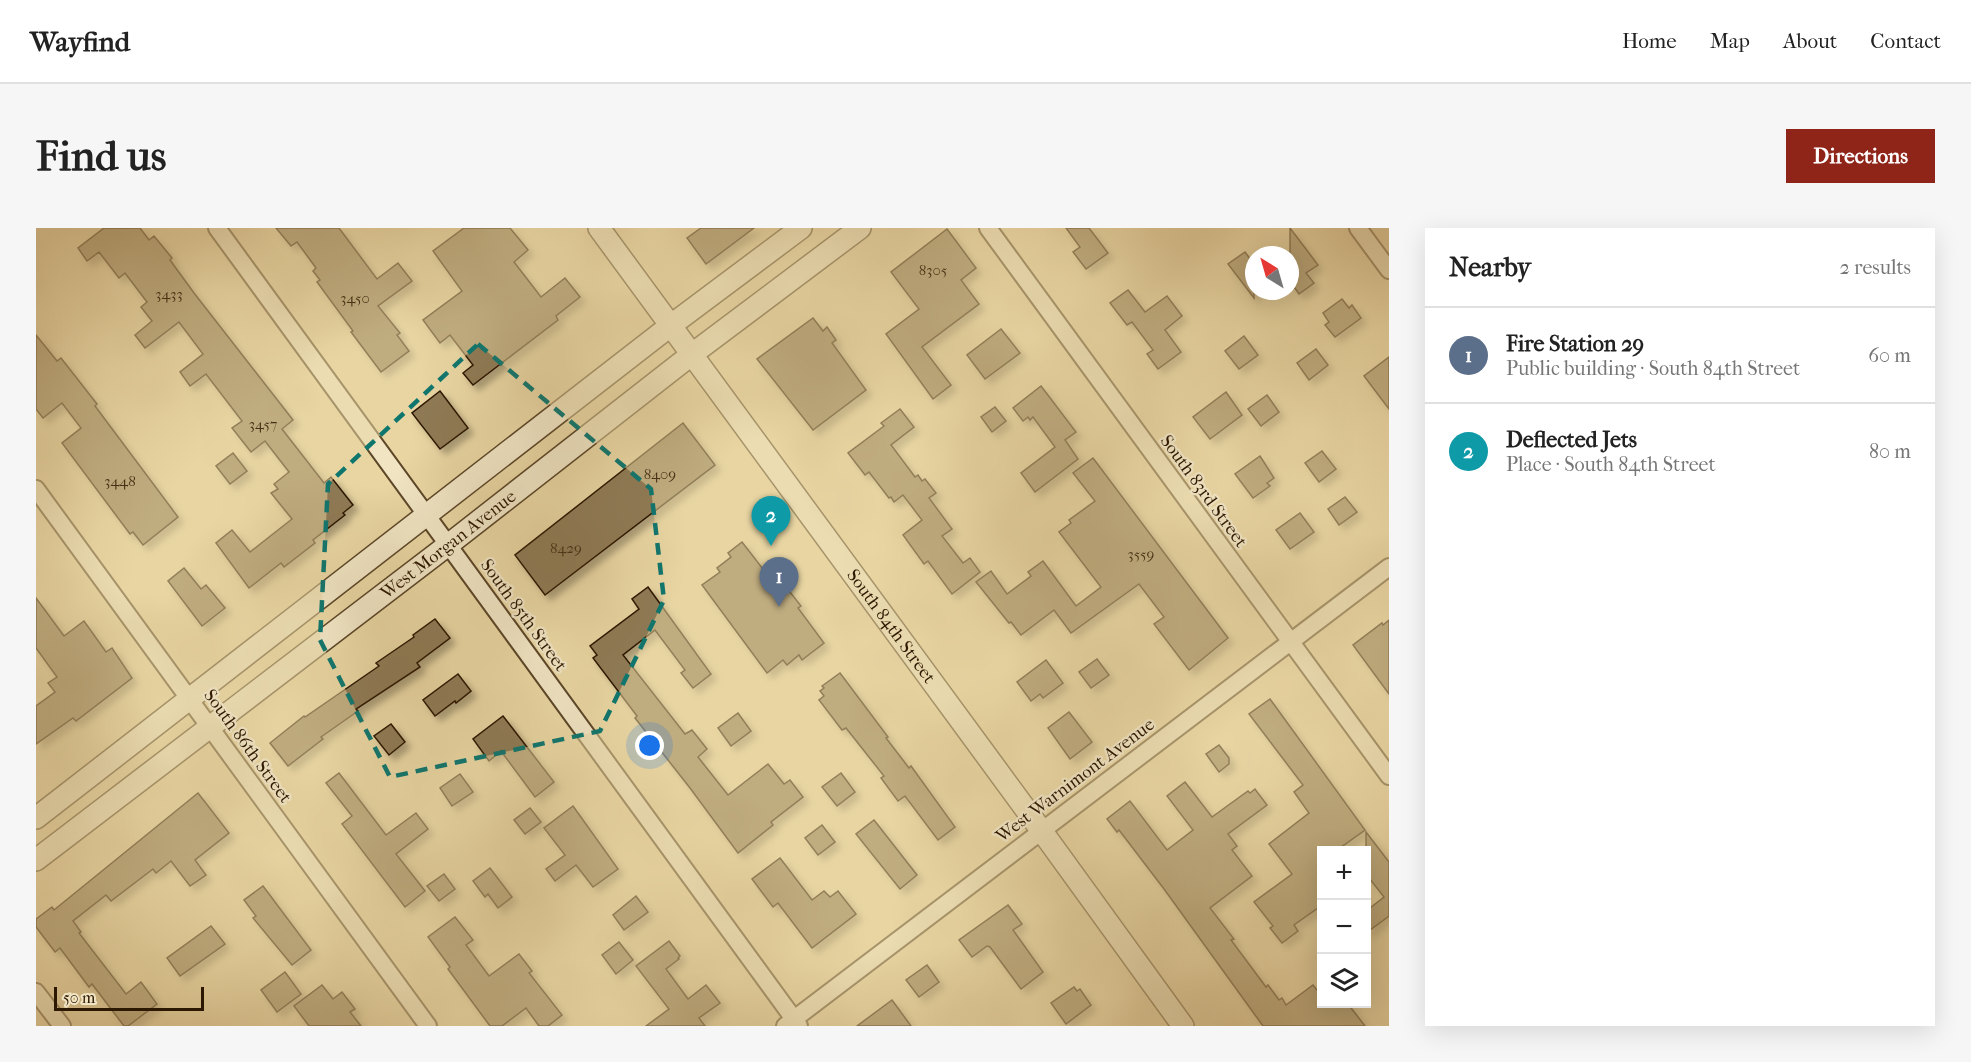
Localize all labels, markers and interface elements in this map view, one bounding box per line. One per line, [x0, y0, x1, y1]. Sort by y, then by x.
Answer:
text: Wayfind [30, 25, 130, 58]
text: Home [1622, 29, 1677, 53]
text: Map [1710, 29, 1750, 53]
text: About [1783, 29, 1837, 53]
text: Contact [1870, 29, 1941, 53]
button: Directions [1786, 129, 1935, 183]
text: Find us [36, 132, 166, 181]
north arrow [1245, 246, 1299, 300]
text: Nearby [1449, 252, 1531, 283]
text: 2 results [1840, 256, 1911, 279]
house number: 8305 [919, 261, 947, 279]
house number: 3433 [155, 285, 183, 303]
house number: 3450 [340, 289, 370, 307]
text: Fire Station 29 [1506, 331, 1644, 357]
text: 1 [1465, 344, 1472, 367]
text: 60 m [1868, 344, 1911, 367]
text: Public building · South 84th Street [1506, 357, 1800, 380]
house number: 3457 [249, 415, 277, 433]
text: Deflected Jets [1506, 427, 1637, 453]
street label: South 83rd Street [1156, 431, 1252, 552]
text: 2 [1463, 440, 1474, 463]
text: 80 m [1869, 440, 1911, 463]
text: Place · South 84th Street [1506, 453, 1716, 476]
house number: 8409 [644, 465, 676, 483]
house number: 3448 [104, 472, 136, 490]
street label: West Morgan Avenue [376, 486, 520, 604]
pin: 2 [752, 496, 790, 546]
house number: 8429 [550, 539, 582, 557]
house number: 3559 [1128, 545, 1155, 563]
street label: South 85th Street [476, 555, 572, 676]
pin: 1 [760, 558, 798, 607]
street label: South 84th Street [842, 565, 940, 688]
street label: South 86th Street [199, 685, 296, 808]
street label: West Warnimont Avenue [991, 714, 1159, 847]
your location [635, 731, 664, 760]
map controls [1317, 846, 1371, 1008]
button: + [1317, 846, 1371, 900]
button: − [1317, 900, 1371, 954]
button: layers [1317, 954, 1371, 1008]
scale bar [54, 984, 204, 1012]
text: 50 m [63, 988, 95, 1007]

